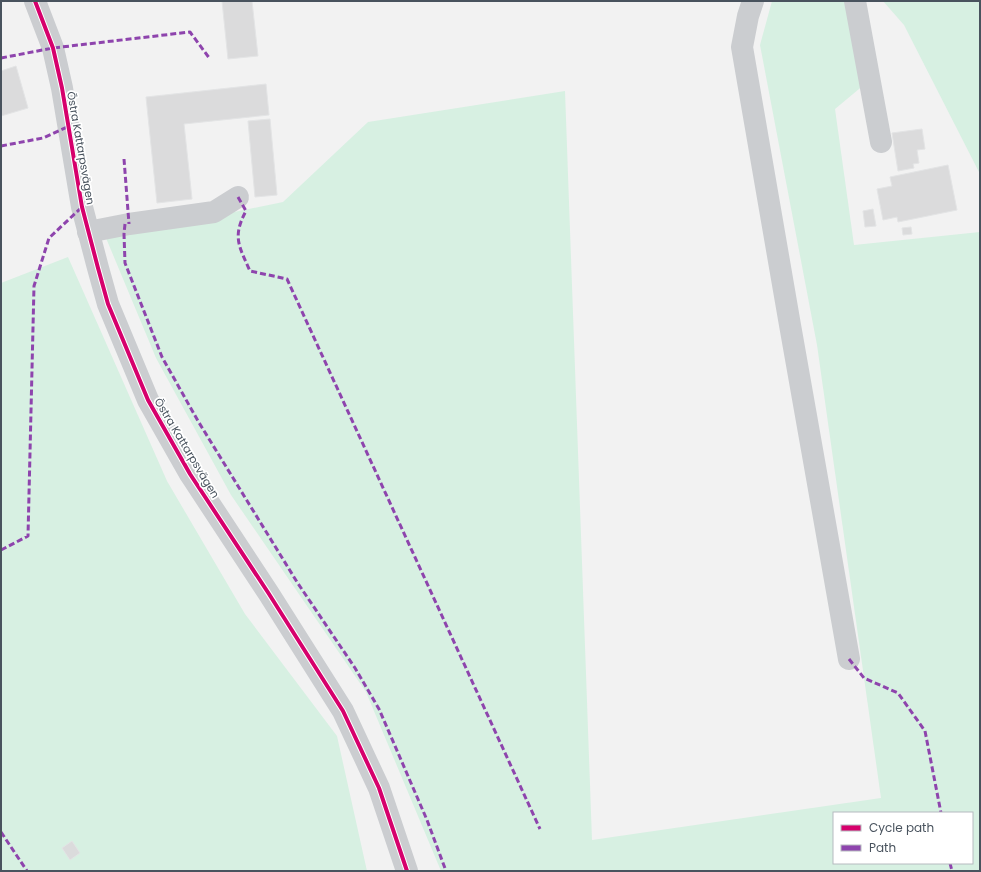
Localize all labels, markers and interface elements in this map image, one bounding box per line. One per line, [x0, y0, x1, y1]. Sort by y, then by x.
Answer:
street label: Östra Kattarpsvägen [63, 90, 99, 206]
street label: Östra Kattarpsvägen [151, 395, 223, 501]
legend [833, 812, 973, 864]
text: Cycle path [869, 819, 934, 836]
text: Path [869, 839, 896, 856]

